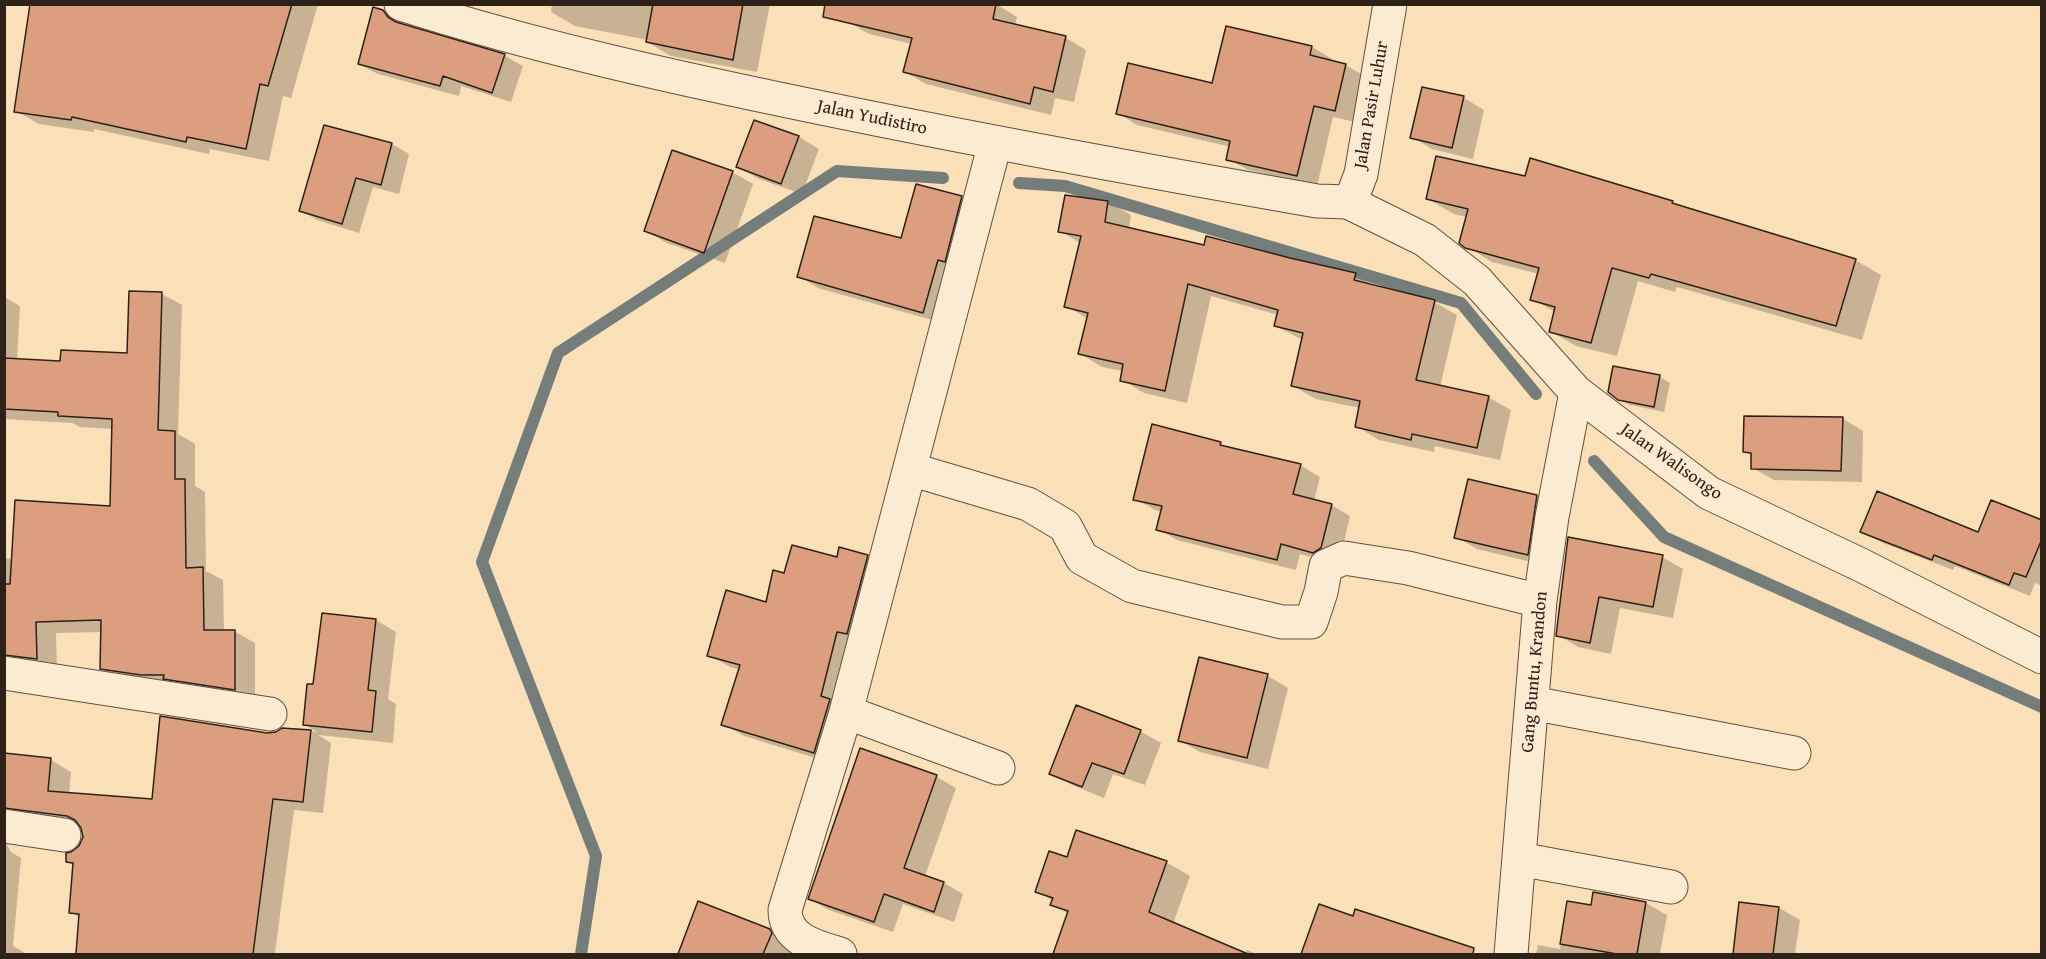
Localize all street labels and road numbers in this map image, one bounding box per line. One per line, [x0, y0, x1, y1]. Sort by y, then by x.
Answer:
street label: Jalan Pasir Luhur [1350, 39, 1394, 171]
street label: Jalan Yudistiro [815, 96, 929, 140]
street label: Jalan Walisongo [1616, 419, 1726, 505]
street label: Gang Buntu, Krandon [1517, 590, 1553, 754]

